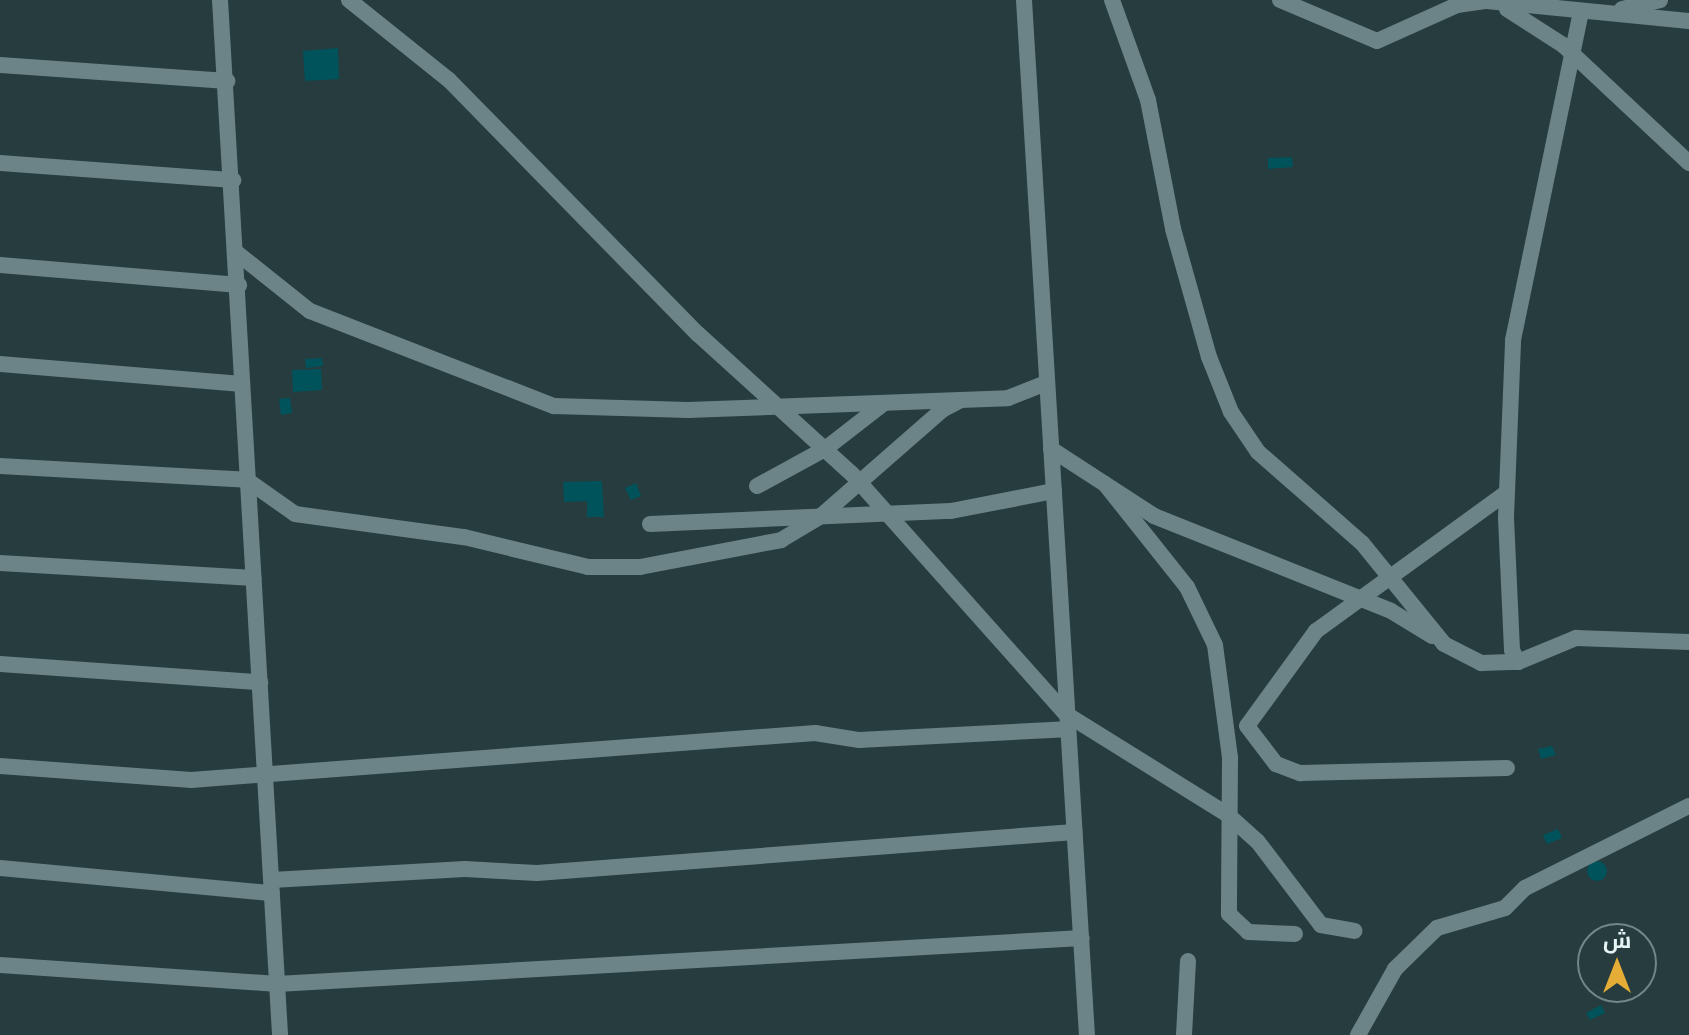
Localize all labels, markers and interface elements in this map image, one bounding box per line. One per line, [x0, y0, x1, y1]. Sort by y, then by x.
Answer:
north arrow [1577, 923, 1657, 1003]
text: ش [1603, 927, 1631, 954]

